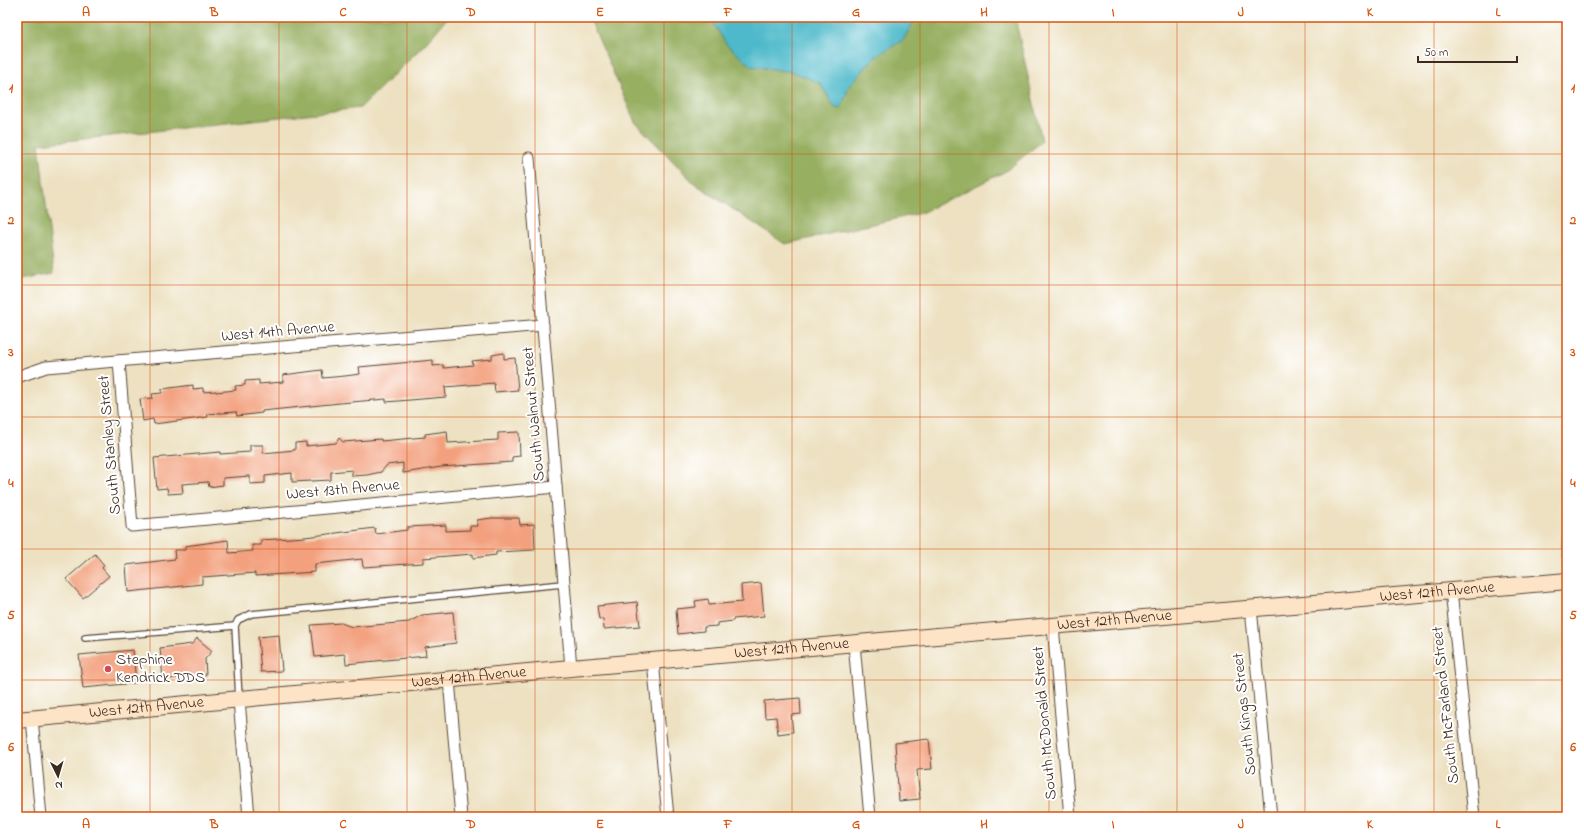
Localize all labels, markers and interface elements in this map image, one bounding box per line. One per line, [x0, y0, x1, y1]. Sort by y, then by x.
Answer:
text: A [82, 3, 90, 22]
text: B [209, 3, 219, 22]
text: C [339, 3, 347, 22]
text: D [465, 3, 476, 22]
text: E [596, 3, 604, 22]
text: F [723, 3, 733, 22]
text: G [852, 3, 860, 22]
text: H [980, 3, 988, 22]
text: I [1111, 3, 1115, 22]
text: J [1238, 3, 1244, 22]
text: K [1367, 3, 1374, 22]
text: L [1496, 3, 1502, 22]
scale bar [1418, 38, 1517, 64]
text: 50 m [1424, 44, 1448, 62]
text: 1 [9, 79, 14, 98]
text: 1 [1571, 79, 1576, 98]
text: 2 [7, 211, 15, 230]
text: 2 [1569, 211, 1577, 230]
street label: West 14th Avenue [220, 315, 336, 349]
text: 3 [7, 343, 14, 362]
text: 3 [1569, 343, 1576, 362]
street label: South Walnut Street [516, 345, 552, 482]
street label: South Stanley Street [92, 374, 128, 516]
street label: West 13th Avenue [285, 473, 401, 507]
text: 4 [7, 474, 14, 493]
text: 4 [1569, 474, 1576, 493]
street label: West 12th Avenue [1379, 575, 1496, 609]
street label: West 12th Avenue [1056, 603, 1174, 637]
text: 5 [7, 606, 15, 625]
text: 5 [1569, 606, 1577, 625]
street label: South McFarland Street [1426, 625, 1466, 785]
street label: West 12th Avenue [733, 632, 851, 666]
street label: South McDonald Street [1026, 645, 1064, 801]
place label: Stephine Kendrick DDS [116, 648, 205, 690]
street label: South Kings Street [1227, 651, 1263, 776]
street label: West 12th Avenue [411, 660, 528, 695]
marker: Stephine Kendrick DDS [103, 664, 113, 674]
street label: West 12th Avenue [88, 690, 206, 725]
text: 6 [7, 738, 14, 757]
text: 6 [1569, 738, 1576, 757]
north arrow [38, 756, 78, 796]
text: N [54, 777, 63, 793]
text: A [82, 815, 90, 834]
text: B [209, 815, 219, 834]
text: C [339, 815, 347, 834]
text: D [465, 815, 476, 834]
text: E [596, 815, 604, 834]
text: F [723, 815, 733, 834]
text: G [852, 815, 860, 834]
text: H [980, 815, 988, 834]
text: I [1111, 815, 1115, 834]
text: J [1238, 815, 1244, 834]
text: K [1367, 815, 1374, 834]
text: L [1496, 815, 1502, 834]

